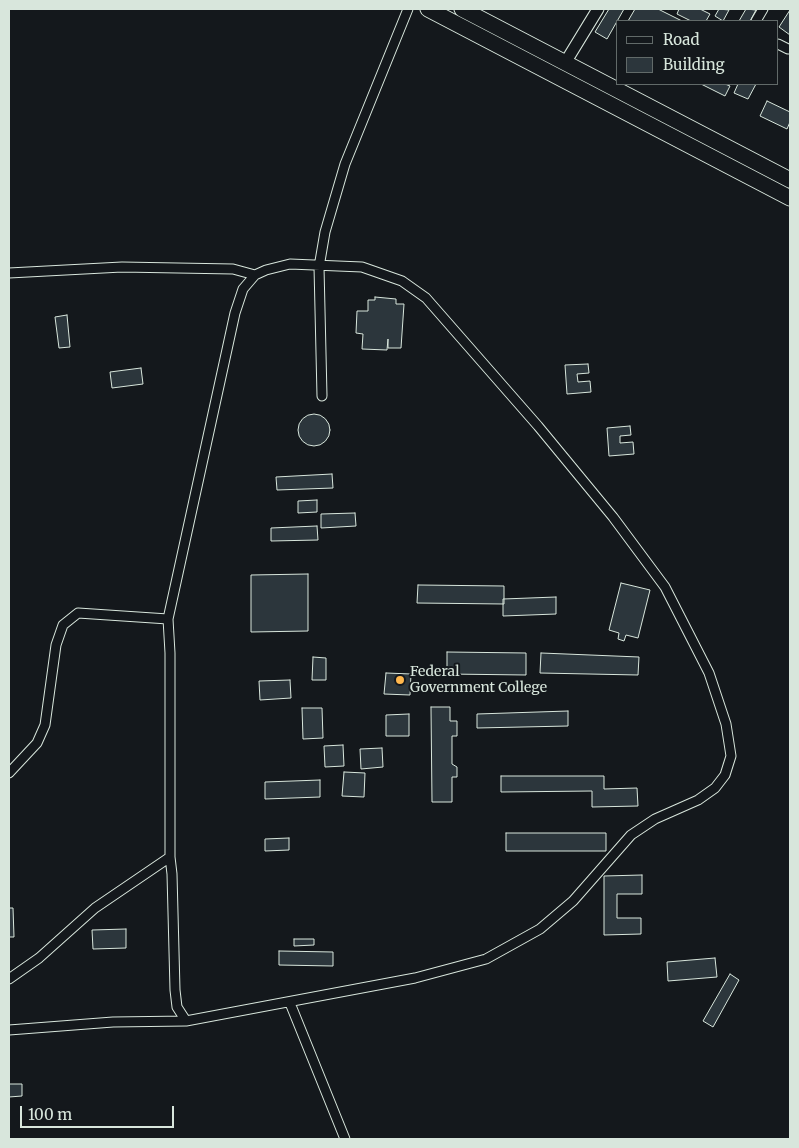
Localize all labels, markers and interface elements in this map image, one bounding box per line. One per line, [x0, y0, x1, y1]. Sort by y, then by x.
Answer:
legend [616, 20, 779, 85]
text: Road [663, 30, 699, 49]
text: Building [663, 55, 725, 74]
place label: Federal Government College [410, 664, 547, 696]
marker: Federal Government College [394, 674, 406, 686]
scale bar [22, 1096, 176, 1128]
text: 100 m [28, 1105, 72, 1124]

